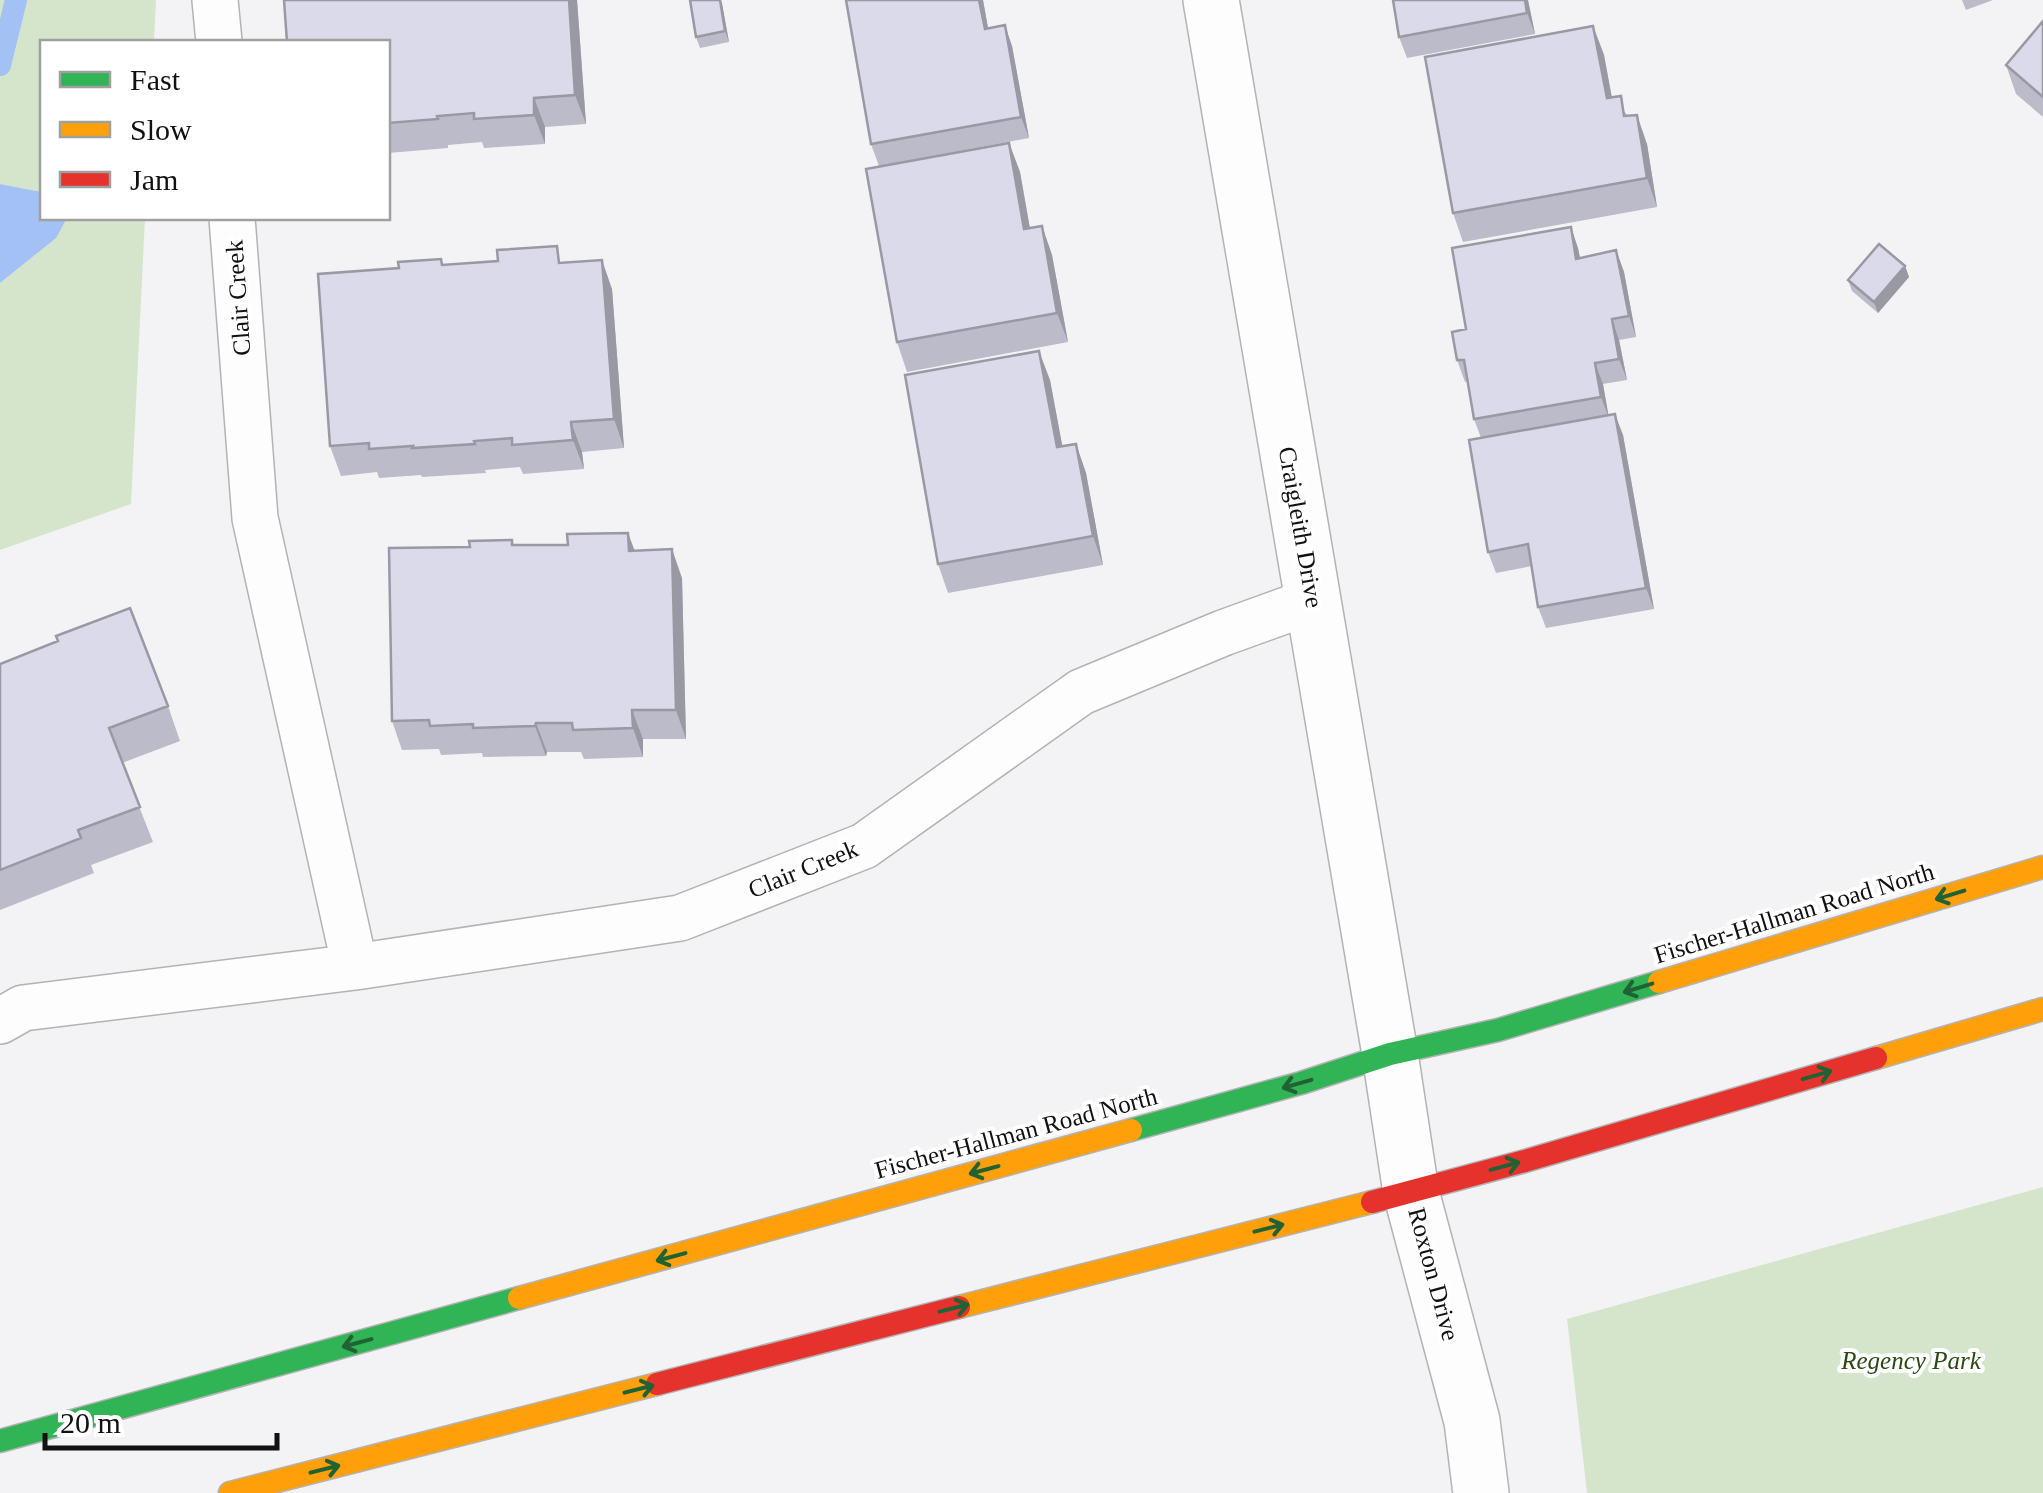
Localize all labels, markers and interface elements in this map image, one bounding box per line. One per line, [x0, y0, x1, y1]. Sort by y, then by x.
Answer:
legend [40, 40, 390, 220]
text: Fast [130, 63, 181, 96]
text: Slow [130, 113, 192, 146]
text: Jam [130, 163, 178, 196]
street label: Clair Creek [220, 239, 256, 357]
street label: Craigleith Drive [1274, 444, 1328, 610]
street label: Clair Creek [744, 835, 862, 903]
street label: Fischer-Hallman Road North [1651, 857, 1938, 968]
one-way arrow [1934, 887, 1966, 905]
one-way arrow [1623, 980, 1654, 998]
one-way arrow [1801, 1065, 1832, 1083]
one-way arrow [1282, 1076, 1313, 1094]
street label: Fischer-Hallman Road North [872, 1082, 1161, 1184]
one-way arrow [1489, 1156, 1520, 1174]
one-way arrow [969, 1162, 1000, 1181]
street label: Roxton Drive [1403, 1204, 1465, 1344]
one-way arrow [1252, 1218, 1284, 1236]
one-way arrow [655, 1248, 687, 1267]
one-way arrow [938, 1298, 969, 1317]
one-way arrow [342, 1335, 373, 1353]
park label: Regency Park [1840, 1347, 1982, 1374]
one-way arrow [623, 1378, 654, 1397]
scale bar [45, 1388, 278, 1450]
text: 20 m [60, 1406, 121, 1439]
one-way arrow [308, 1459, 340, 1477]

